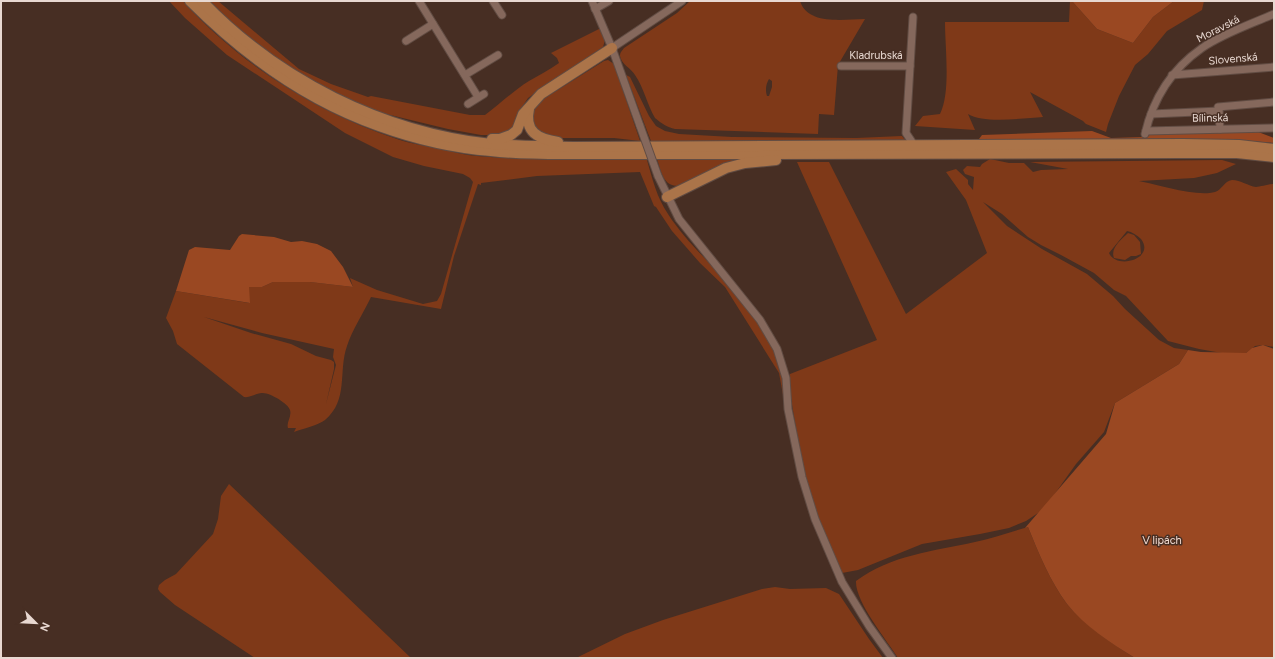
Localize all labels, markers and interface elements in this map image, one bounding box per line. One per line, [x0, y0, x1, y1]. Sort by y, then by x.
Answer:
street label: Moravská [1194, 13, 1242, 45]
street label: Kladrubská [849, 49, 903, 62]
street label: Slovenská [1208, 50, 1258, 68]
street label: Bílinská [1192, 111, 1228, 125]
park label: V lipách [1142, 534, 1182, 547]
north arrow [16, 603, 56, 643]
text: N [37, 620, 52, 633]

